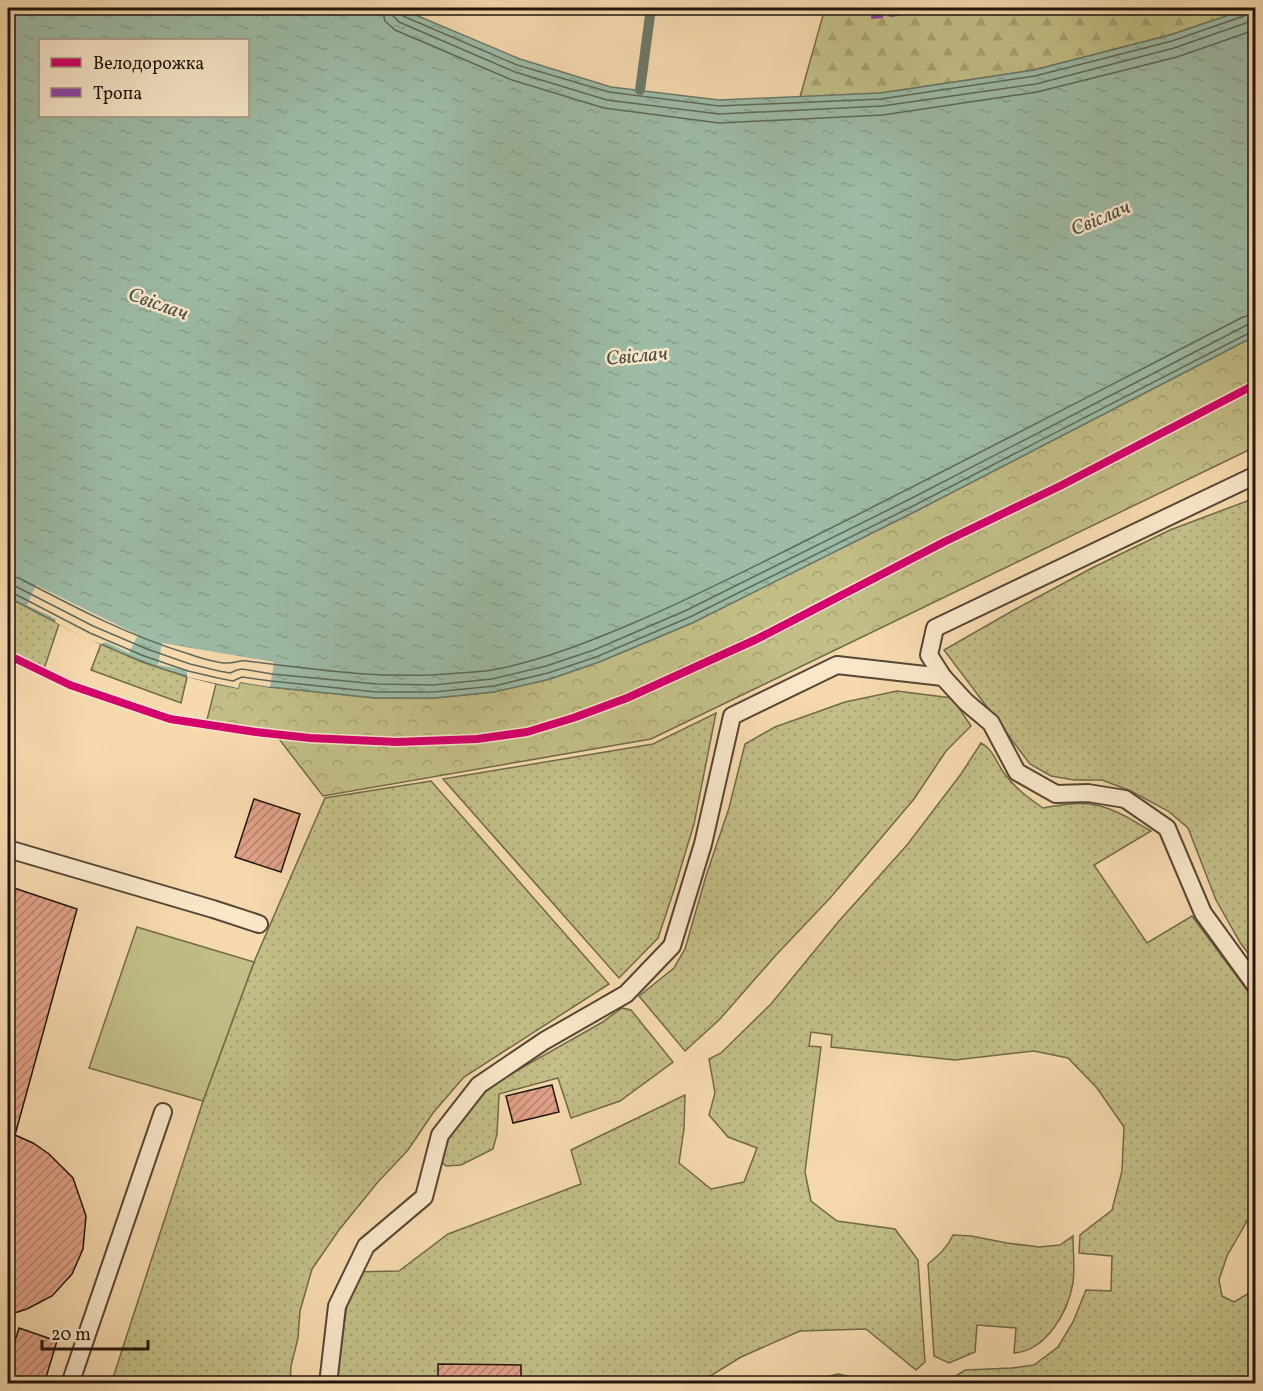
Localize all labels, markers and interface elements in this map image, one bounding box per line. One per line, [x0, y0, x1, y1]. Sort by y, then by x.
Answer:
legend [39, 39, 249, 117]
text: Велодорожка [93, 52, 204, 77]
text: Тропа [93, 82, 142, 107]
water label: Свіслач [1067, 194, 1135, 244]
water label: Свіслач [124, 281, 192, 329]
water label: Свіслач [605, 340, 669, 374]
scale bar [42, 1313, 148, 1351]
text: 20 m [51, 1323, 91, 1348]

